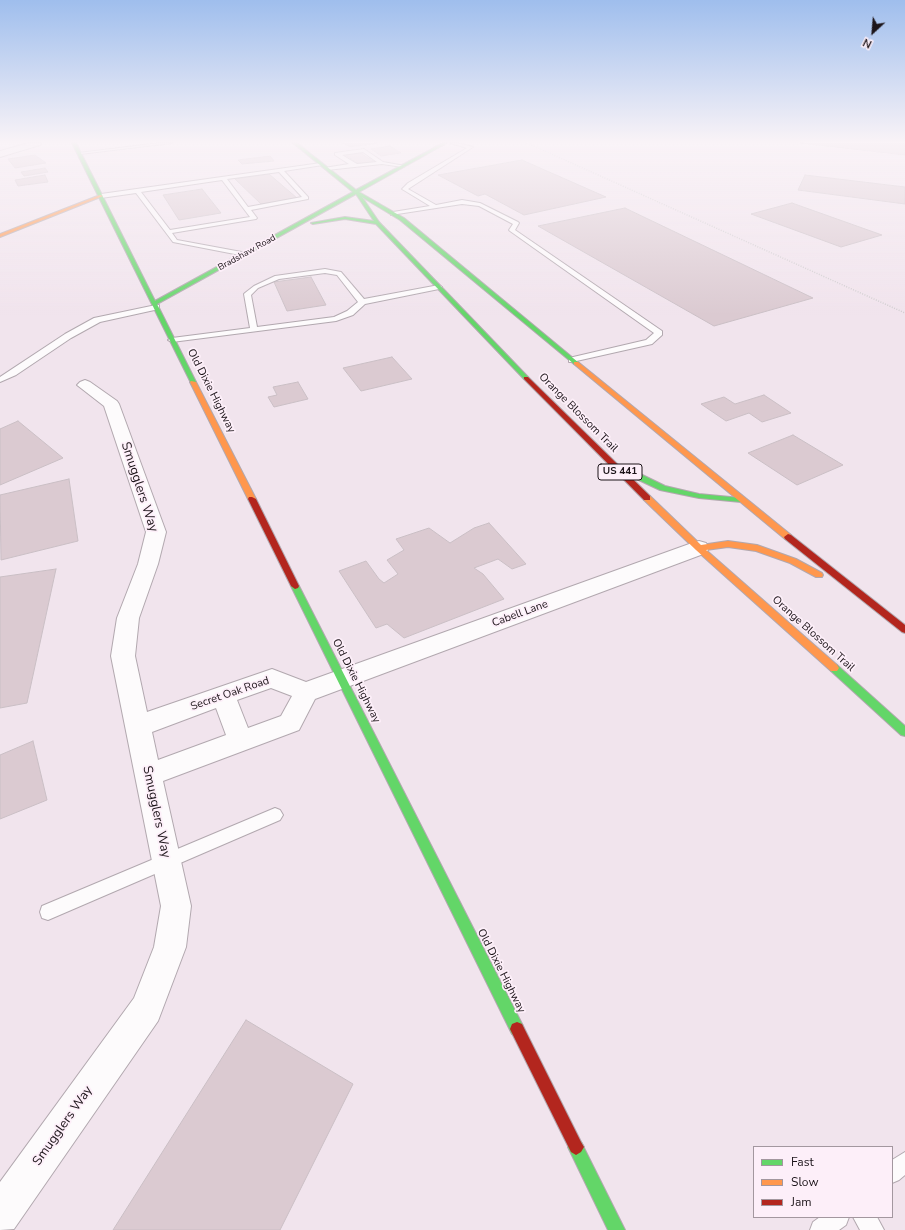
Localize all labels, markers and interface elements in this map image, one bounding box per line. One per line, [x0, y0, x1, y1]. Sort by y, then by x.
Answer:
north arrow [853, 12, 893, 52]
text: N [861, 35, 875, 52]
street label: Bradshaw Road [216, 233, 278, 273]
street label: Old Dixie Highway [184, 347, 238, 435]
street label: Orange Blossom Trail [536, 371, 620, 455]
street label: Smugglers Way [117, 440, 161, 534]
road number: US 441 [598, 464, 642, 480]
street label: Orange Blossom Trail [769, 593, 857, 675]
street label: Cabell Lane [490, 598, 550, 630]
street label: Old Dixie Highway [329, 637, 383, 725]
street label: Secret Oak Road [189, 674, 271, 714]
street label: Smugglers Way [139, 765, 173, 859]
street label: Old Dixie Highway [474, 927, 528, 1015]
street label: Smugglers Way [30, 1083, 96, 1169]
legend [753, 1146, 893, 1218]
text: Fast [791, 1154, 814, 1170]
text: Slow [791, 1174, 819, 1190]
text: Jam [791, 1194, 812, 1210]

